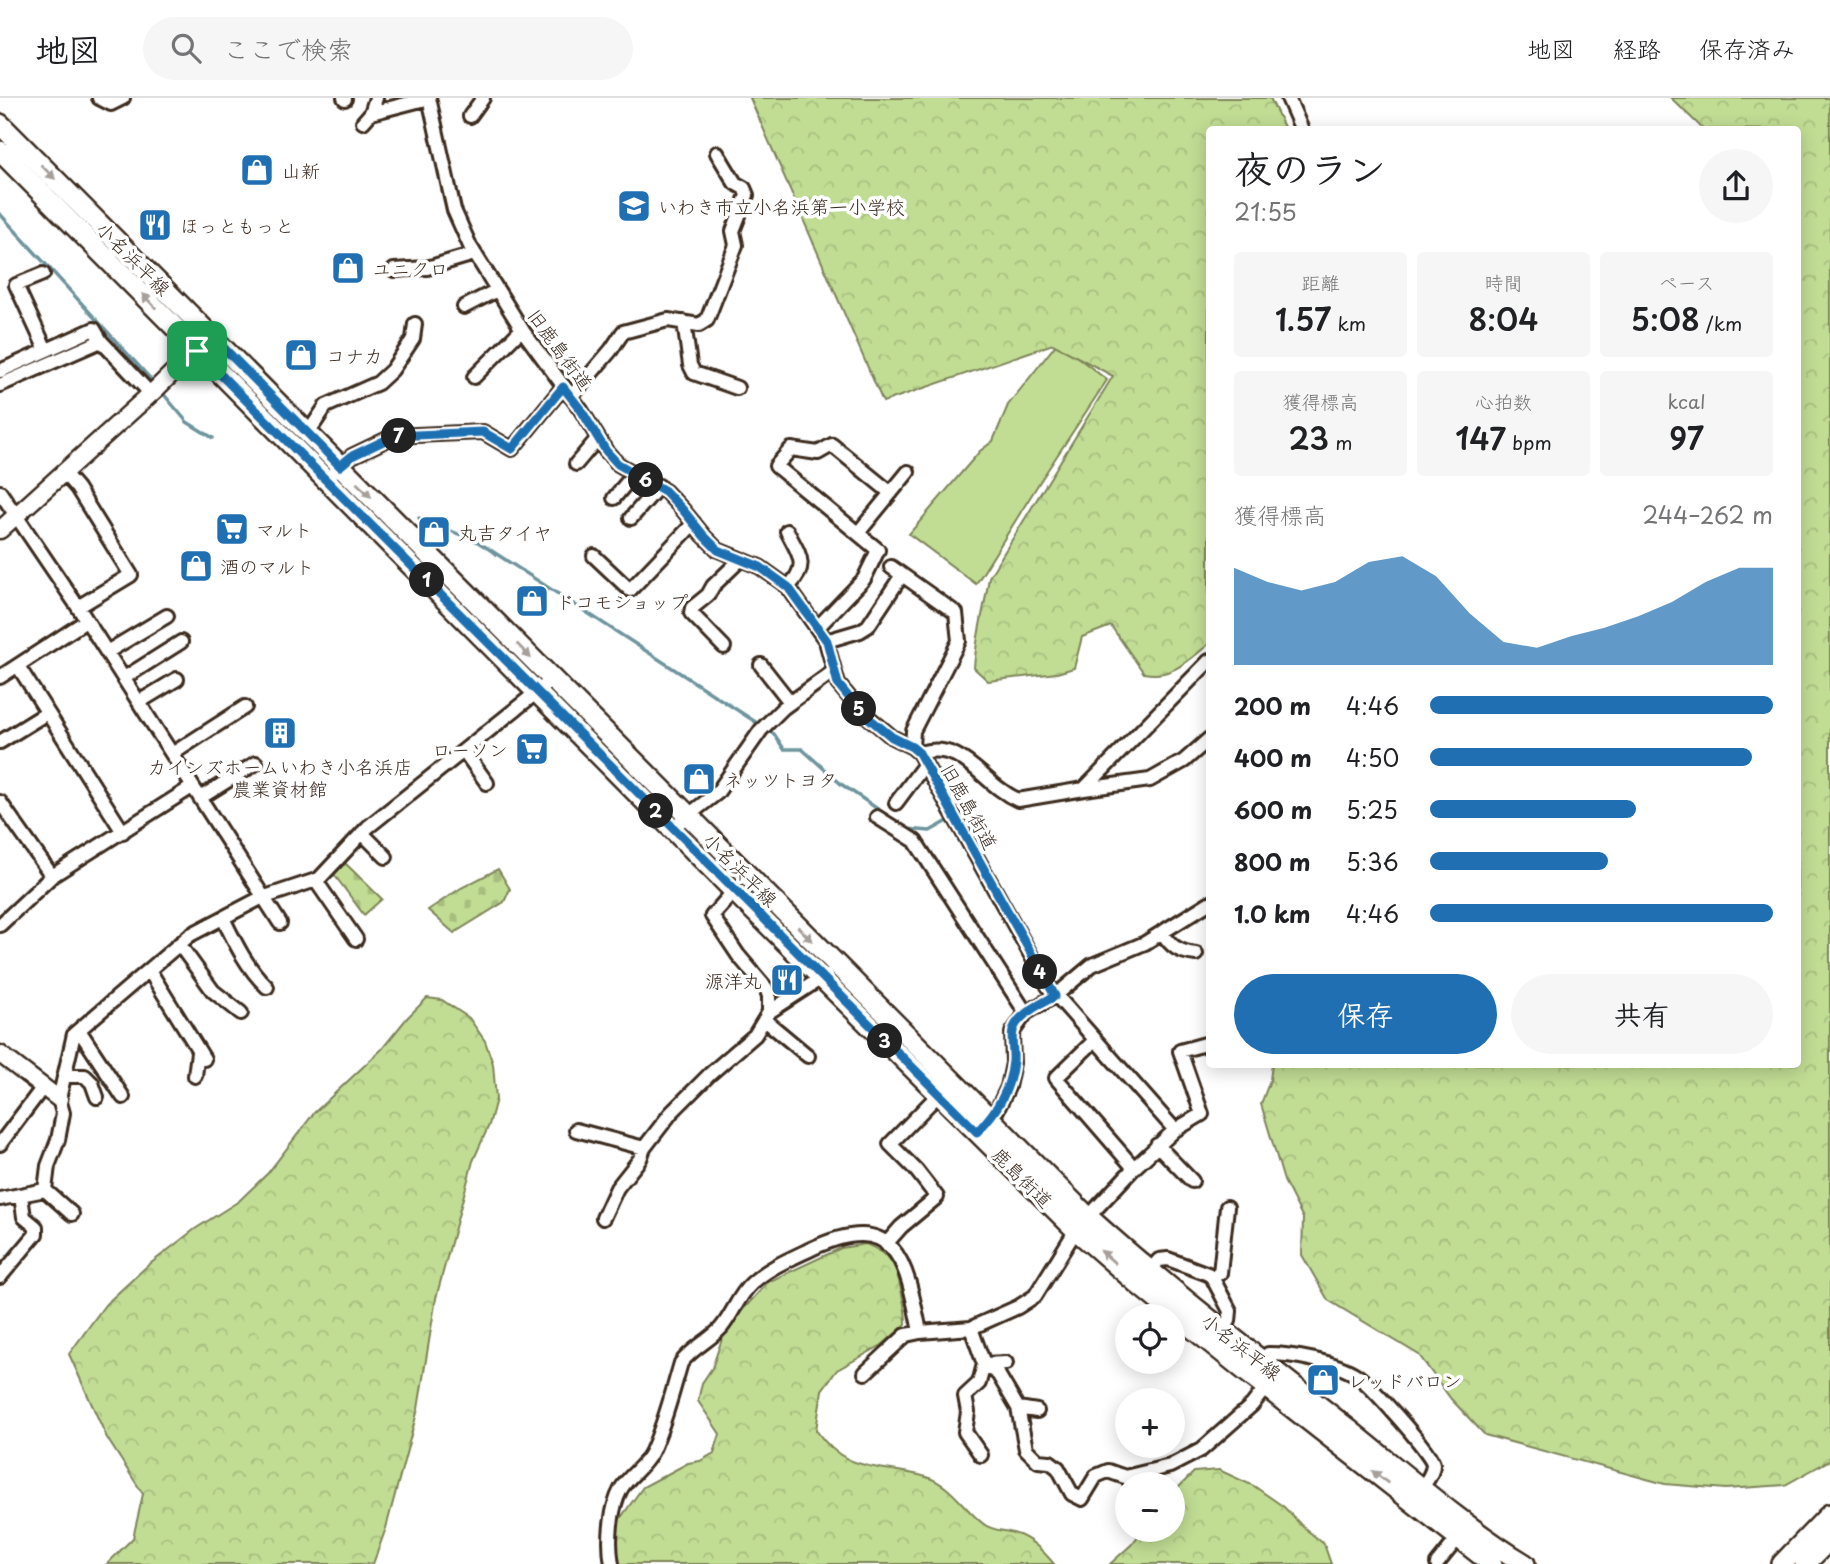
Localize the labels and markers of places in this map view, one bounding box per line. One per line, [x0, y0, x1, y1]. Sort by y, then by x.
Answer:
shop icon: 山新 [238, 151, 276, 189]
place label: 山新 [282, 156, 320, 184]
school or university icon: いわき市立小名浜第一小学校 [615, 187, 653, 225]
place label: いわき市立小名浜第一小学校 [658, 192, 905, 220]
restaurant icon: ほっともっと [136, 206, 174, 244]
place label: ほっともっと [180, 211, 294, 239]
shop icon: ユニクロ [329, 249, 367, 287]
place label: ユニクロ [372, 254, 448, 282]
pin [167, 321, 227, 381]
shop icon: コナカ [282, 336, 320, 374]
place label: コナカ [326, 341, 383, 369]
pin: 7 [382, 418, 416, 454]
pin: 6 [628, 462, 664, 498]
supermarket icon: マルト [213, 510, 251, 548]
shop icon: 丸吉タイヤ [415, 513, 453, 551]
place label: マルト [256, 515, 313, 543]
place label: 丸吉タイヤ [458, 518, 552, 546]
shop icon: 酒のマルト [177, 547, 215, 585]
place label: 酒のマルト [220, 552, 315, 580]
pin: 1 [410, 562, 444, 598]
shop icon: ドコモショップ [513, 582, 551, 620]
place label: ドコモショップ [556, 587, 688, 615]
pin: 5 [842, 692, 876, 726]
building icon: カインズホームいわき小名浜店 農業資材館 [261, 714, 299, 752]
supermarket icon: ローソン [513, 730, 551, 768]
place label: ローソン [432, 735, 508, 763]
place label: カインズホームいわき小名浜店 農業資材館 [147, 752, 413, 802]
shop icon: ネッツトヨタ [680, 760, 718, 798]
place label: ネッツトヨタ [724, 765, 837, 793]
pin: 2 [638, 794, 674, 828]
pin: 4 [1023, 954, 1058, 990]
restaurant icon: 源洋丸 [768, 961, 806, 999]
place label: 源洋丸 [705, 966, 762, 994]
pin: 3 [868, 1024, 903, 1058]
shop icon: レッドバロン [1304, 1361, 1342, 1399]
place label: レッドバロン [1348, 1366, 1462, 1394]

